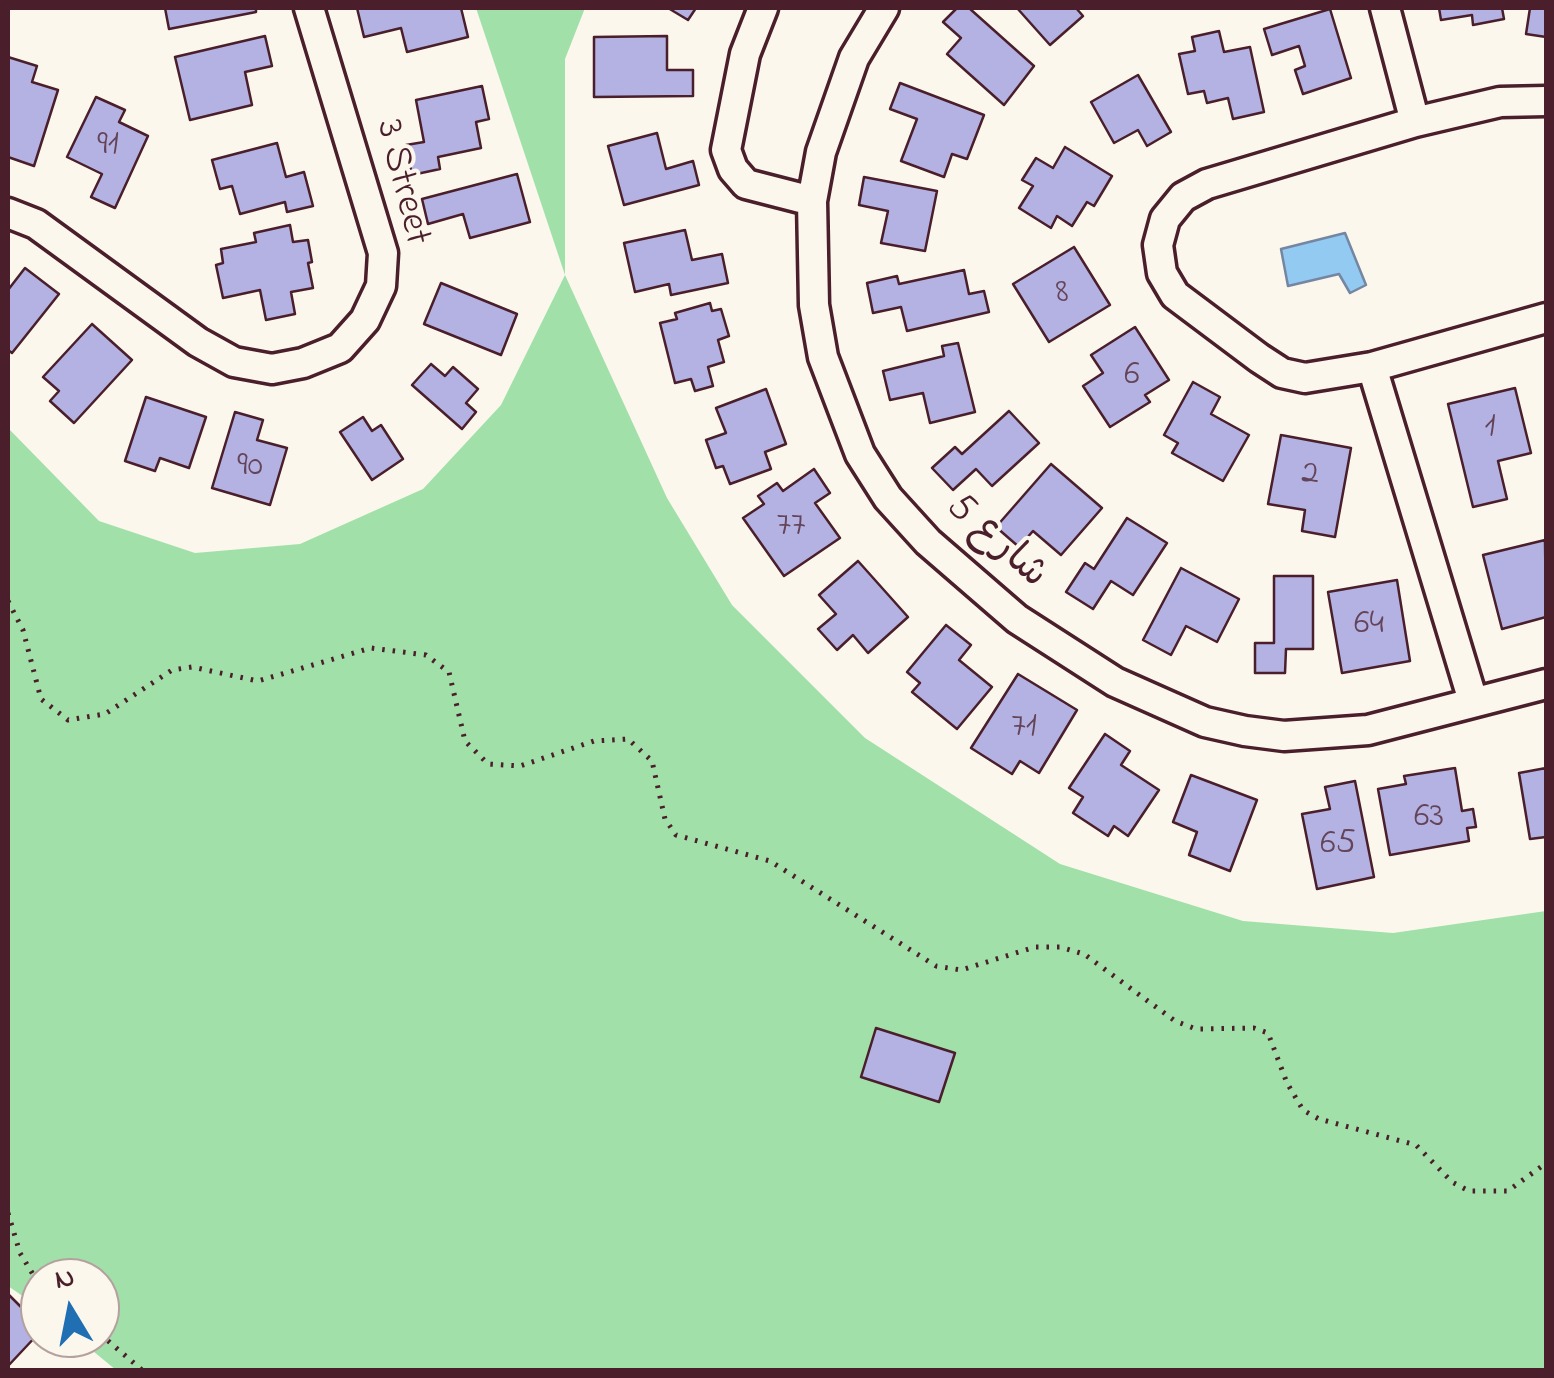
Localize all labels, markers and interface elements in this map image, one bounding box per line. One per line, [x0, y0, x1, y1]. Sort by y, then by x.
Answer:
street label: 3 Street [361, 115, 439, 251]
house number: 91 [97, 126, 119, 168]
house number: 8 [1055, 274, 1069, 316]
house number: 6 [1124, 356, 1140, 398]
house number: 1 [1484, 408, 1496, 450]
house number: 90 [237, 447, 263, 489]
house number: 2 [1301, 455, 1319, 497]
street label: شارع 5 [935, 485, 1055, 601]
house number: 77 [777, 507, 805, 549]
house number: 64 [1354, 605, 1384, 647]
house number: 71 [1011, 708, 1037, 750]
house number: 63 [1414, 798, 1444, 840]
house number: 65 [1320, 825, 1356, 867]
north arrow [20, 1258, 120, 1358]
text: N [52, 1258, 78, 1302]

